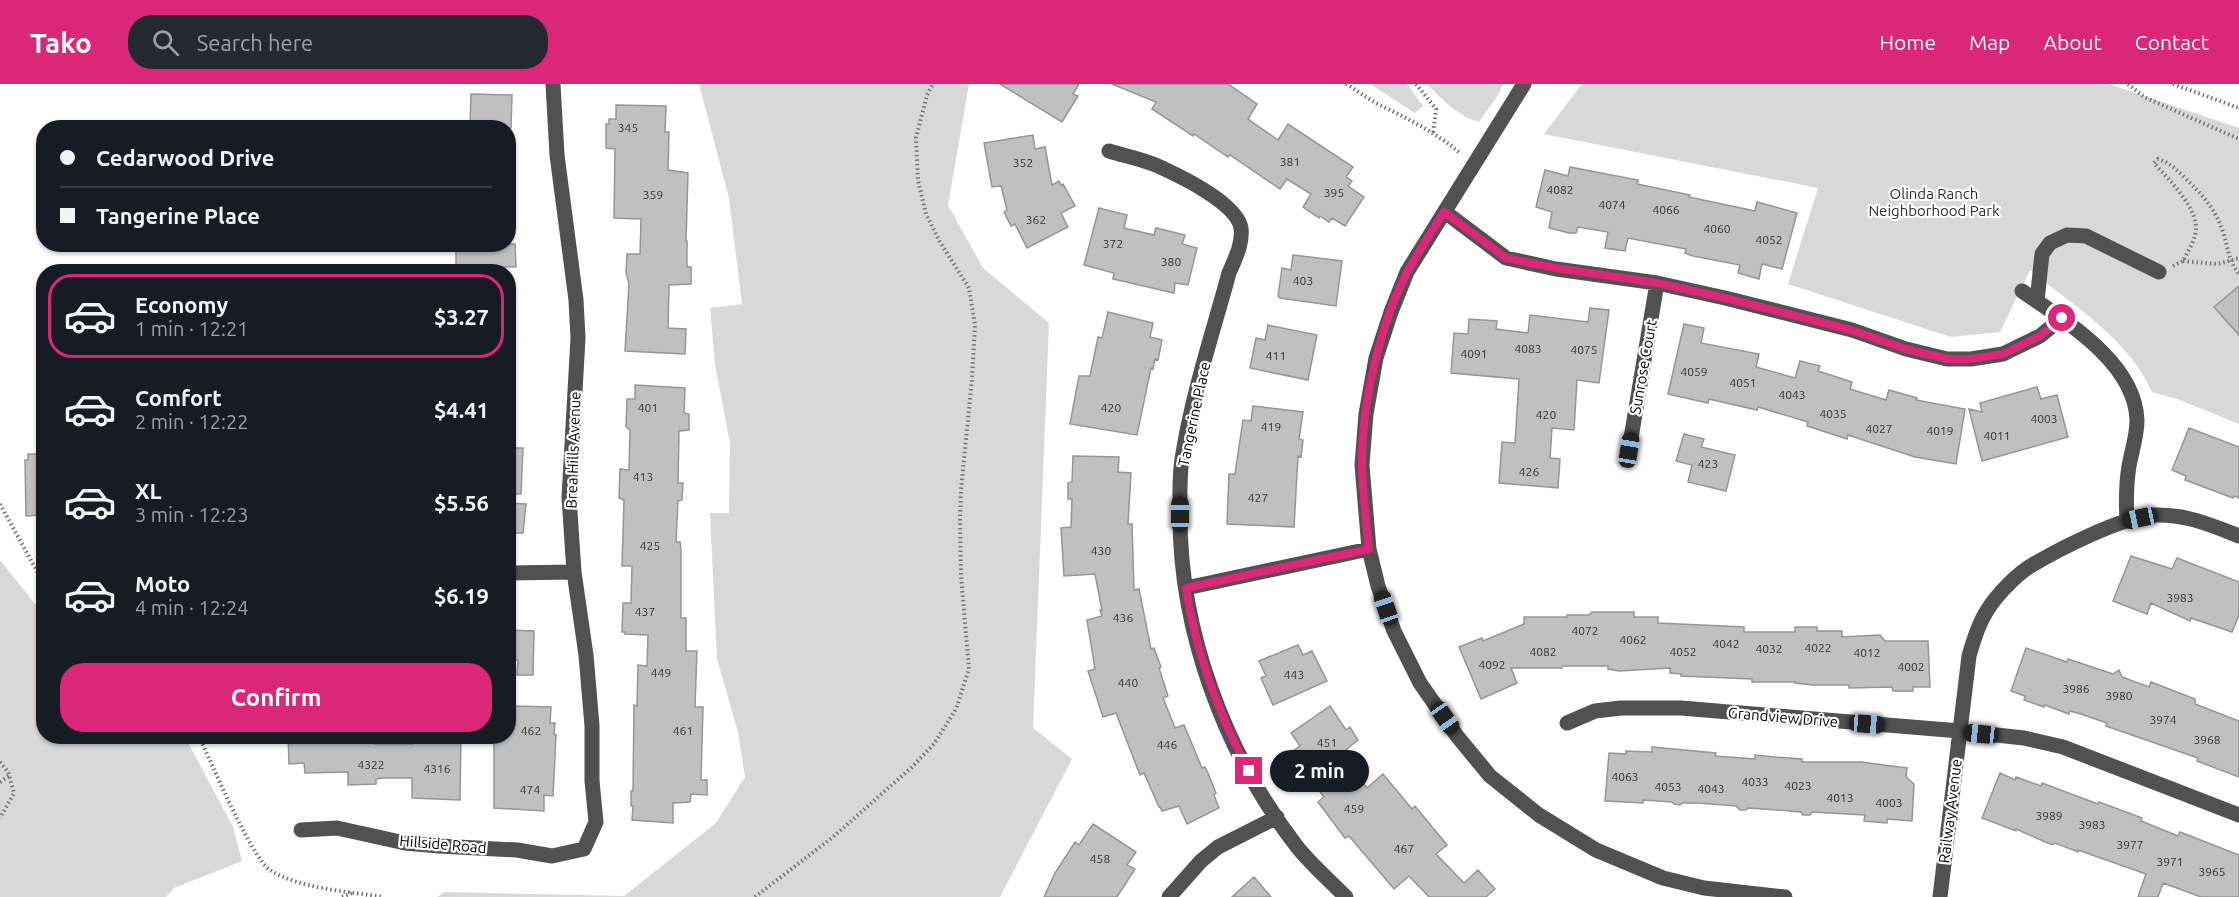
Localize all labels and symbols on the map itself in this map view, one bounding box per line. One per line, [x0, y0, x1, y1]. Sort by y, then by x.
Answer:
house number: 345 [618, 121, 638, 134]
house number: 381 [1280, 155, 1300, 168]
house number: 352 [1013, 156, 1033, 169]
house number: 4082 [1546, 183, 1574, 196]
park label: Olinda Ranch Neighborhood Park [1868, 185, 2000, 219]
house number: 395 [1324, 186, 1344, 199]
house number: 359 [643, 188, 663, 201]
house number: 4074 [1598, 198, 1626, 211]
house number: 4066 [1652, 203, 1680, 216]
house number: 362 [1026, 213, 1046, 226]
house number: 4060 [1703, 222, 1731, 235]
house number: 4052 [1755, 233, 1783, 246]
house number: 372 [1103, 237, 1123, 250]
house number: 380 [1161, 255, 1181, 268]
house number: 403 [1293, 274, 1313, 287]
route start [2048, 304, 2075, 331]
street label: Sunrose Court [1626, 318, 1660, 416]
house number: 4083 [1514, 342, 1542, 355]
house number: 4075 [1570, 343, 1598, 356]
house number: 4091 [1460, 347, 1488, 360]
house number: 411 [1266, 349, 1286, 362]
street label: Tangerine Place [1175, 360, 1213, 468]
house number: 4059 [1680, 365, 1708, 378]
house number: 4051 [1729, 376, 1757, 389]
house number: 4043 [1778, 388, 1806, 401]
street label: Brea Hills Avenue [562, 391, 584, 509]
house number: 401 [638, 401, 658, 414]
house number: 420 [1101, 401, 1121, 414]
house number: 4035 [1819, 407, 1847, 420]
house number: 420 [1536, 408, 1556, 421]
house number: 4003 [2030, 412, 2058, 425]
house number: 419 [1261, 420, 1281, 433]
house number: 4027 [1865, 422, 1893, 435]
house number: 4019 [1926, 424, 1954, 437]
house number: 4011 [1983, 429, 2011, 442]
car [1617, 431, 1641, 469]
house number: 423 [1698, 457, 1718, 470]
house number: 426 [1519, 465, 1539, 478]
house number: 413 [633, 470, 653, 483]
house number: 427 [1248, 491, 1268, 504]
car [1171, 496, 1189, 532]
car [2121, 505, 2159, 531]
house number: 425 [640, 539, 660, 552]
house number: 430 [1091, 544, 1111, 557]
car [1372, 588, 1400, 628]
house number: 3983 [2166, 591, 2194, 604]
house number: 437 [635, 605, 655, 618]
house number: 436 [1113, 611, 1133, 624]
house number: 4072 [1571, 624, 1599, 637]
house number: 4062 [1619, 633, 1647, 646]
house number: 4042 [1712, 637, 1740, 650]
house number: 4022 [1804, 641, 1832, 654]
house number: 4032 [1755, 642, 1783, 655]
house number: 4082 [1529, 645, 1557, 658]
house number: 4052 [1669, 645, 1697, 658]
house number: 4012 [1853, 646, 1881, 659]
house number: 4092 [1478, 658, 1506, 671]
house number: 4002 [1897, 660, 1925, 673]
house number: 449 [651, 666, 671, 679]
house number: 443 [1284, 668, 1304, 681]
house number: 440 [1118, 676, 1138, 689]
house number: 3986 [2062, 682, 2090, 695]
house number: 3980 [2105, 689, 2133, 702]
car [1427, 698, 1463, 738]
street label: Grandview Drive [1727, 704, 1839, 730]
house number: 3974 [2149, 713, 2177, 726]
car [1848, 714, 1886, 734]
car [1962, 723, 2000, 745]
house number: 462 [521, 724, 541, 737]
house number: 461 [673, 724, 693, 737]
house number: 3968 [2193, 733, 2221, 746]
house number: 451 [1317, 736, 1337, 749]
house number: 446 [1157, 738, 1177, 751]
callout: 2 min [1270, 750, 1369, 792]
route end [1235, 757, 1262, 784]
house number: 4322 [357, 758, 385, 771]
street label: Railway Avenue [1935, 758, 1965, 864]
house number: 4316 [423, 762, 451, 775]
house number: 4063 [1611, 770, 1639, 783]
house number: 4033 [1741, 775, 1769, 788]
house number: 4023 [1784, 779, 1812, 792]
house number: 4053 [1654, 780, 1682, 793]
house number: 4043 [1697, 782, 1725, 795]
house number: 474 [520, 783, 540, 796]
house number: 4013 [1826, 791, 1854, 804]
house number: 4003 [1875, 796, 1903, 809]
house number: 459 [1344, 802, 1364, 815]
house number: 3989 [2035, 809, 2063, 822]
house number: 3983 [2078, 818, 2106, 831]
street label: Hillside Road [399, 832, 487, 856]
house number: 3977 [2116, 838, 2144, 851]
house number: 467 [1394, 842, 1414, 855]
house number: 458 [1090, 852, 1110, 865]
house number: 3971 [2156, 855, 2184, 868]
house number: 3965 [2198, 865, 2226, 878]

